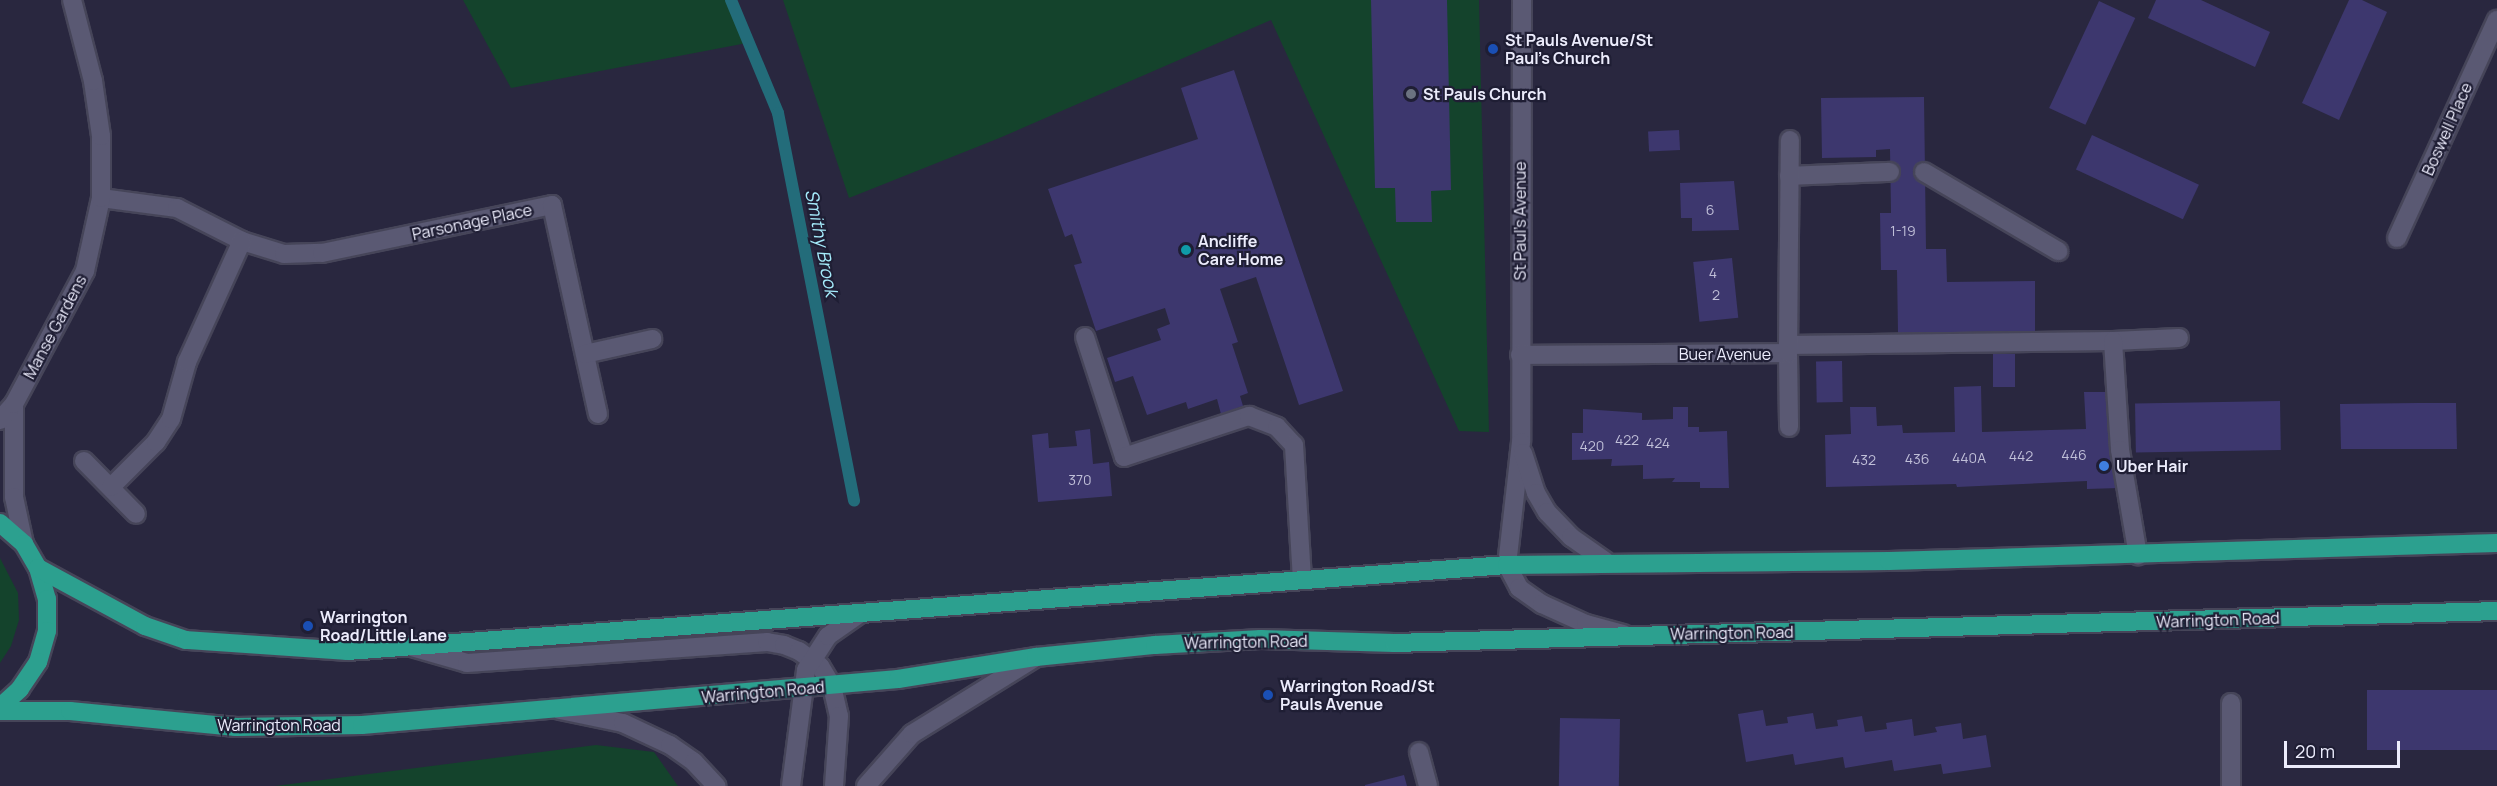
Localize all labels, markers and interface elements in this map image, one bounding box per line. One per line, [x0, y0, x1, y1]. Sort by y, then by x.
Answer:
place label: St Pauls Avenue/St Paul's Church [1505, 30, 1653, 68]
marker: St Pauls Avenue/St Paul's Church [1486, 42, 1500, 56]
street label: Boswell Place [2418, 80, 2476, 178]
place label: St Pauls Church [1423, 84, 1546, 104]
marker: St Pauls Church [1404, 87, 1418, 101]
street label: St Paul's Avenue [1510, 162, 1530, 280]
water label: Smithy Brook [801, 187, 843, 299]
street label: Parsonage Place [410, 200, 534, 244]
house number: 6 [1706, 202, 1714, 218]
house number: 1-19 [1890, 223, 1916, 239]
place label: Ancliffe Care Home [1198, 231, 1283, 269]
marker: Ancliffe Care Home [1179, 243, 1193, 257]
house number: 4 [1709, 265, 1717, 281]
street label: Manse Gardens [20, 272, 90, 382]
house number: 2 [1712, 287, 1720, 303]
street label: Buer Avenue [1679, 344, 1771, 364]
house number: 422 [1615, 432, 1639, 448]
house number: 424 [1646, 435, 1670, 451]
house number: 420 [1580, 438, 1604, 454]
house number: 446 [2061, 447, 2087, 463]
house number: 442 [2009, 448, 2033, 464]
house number: 440A [1952, 450, 1986, 466]
house number: 436 [1905, 451, 1929, 467]
house number: 432 [1852, 452, 1876, 468]
place label: Uber Hair [2116, 456, 2188, 476]
marker: Uber Hair [2097, 459, 2111, 473]
house number: 370 [1068, 472, 1092, 488]
place label: Warrington Road/Little Lane [320, 607, 447, 645]
street label: Warrington Road [2156, 608, 2280, 632]
marker: Warrington Road/Little Lane [301, 619, 315, 633]
street label: Warrington Road [1670, 622, 1794, 644]
street label: Warrington Road [1184, 631, 1308, 653]
place label: Warrington Road/St Pauls Avenue [1280, 676, 1435, 714]
street label: Warrington Road [701, 677, 825, 707]
marker: Warrington Road/St Pauls Avenue [1261, 688, 1275, 702]
street label: Warrington Road [217, 715, 341, 735]
scale bar [2287, 729, 2402, 767]
text: 20 m [2295, 739, 2335, 763]

